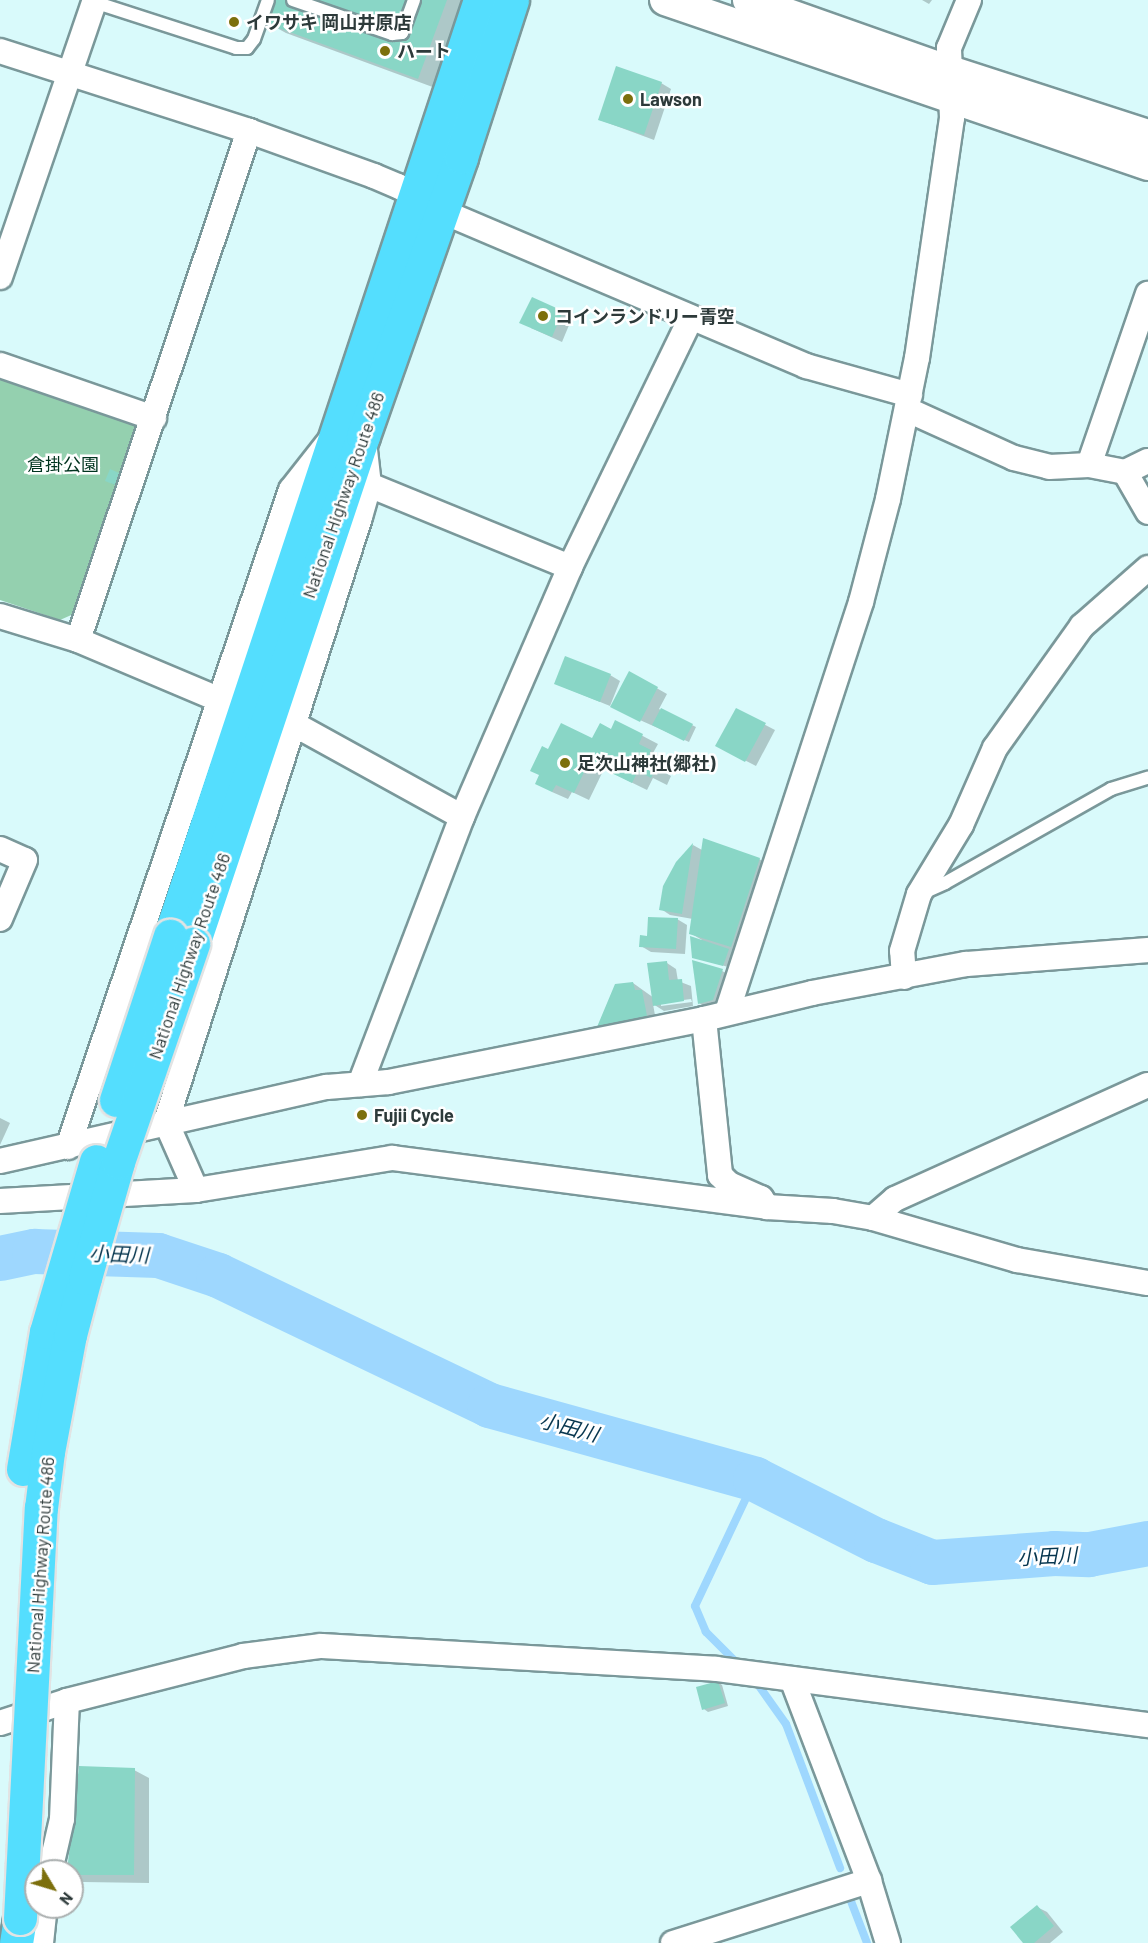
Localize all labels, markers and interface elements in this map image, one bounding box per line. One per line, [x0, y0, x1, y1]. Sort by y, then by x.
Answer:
place label: イワサキ 岡山井原店 [246, 11, 412, 33]
marker: イワサキ 岡山井原店 [227, 15, 241, 29]
place label: ハート [397, 40, 451, 62]
marker: ハート [378, 44, 392, 58]
place label: Lawson [640, 88, 702, 110]
marker: Lawson [621, 92, 635, 106]
place label: コインランドリー青空 [555, 305, 735, 327]
marker: コインランドリー青空 [536, 309, 550, 323]
street label: National Highway Route 486 [298, 389, 388, 601]
park label: 倉掛公園 [27, 453, 99, 475]
place label: 足次山神社(郷社) [577, 752, 715, 774]
marker: 足次山神社(郷社) [558, 756, 572, 770]
street label: National Highway Route 486 [144, 850, 234, 1062]
place label: Fujii Cycle [374, 1104, 454, 1126]
marker: Fujii Cycle [355, 1108, 369, 1122]
water label: 小田川 [89, 1241, 149, 1267]
water label: 小田川 [537, 1408, 601, 1446]
street label: National Highway Route 486 [22, 1456, 58, 1674]
water label: 小田川 [1016, 1542, 1078, 1570]
north arrow [24, 1859, 84, 1919]
text: N [56, 1889, 78, 1909]

